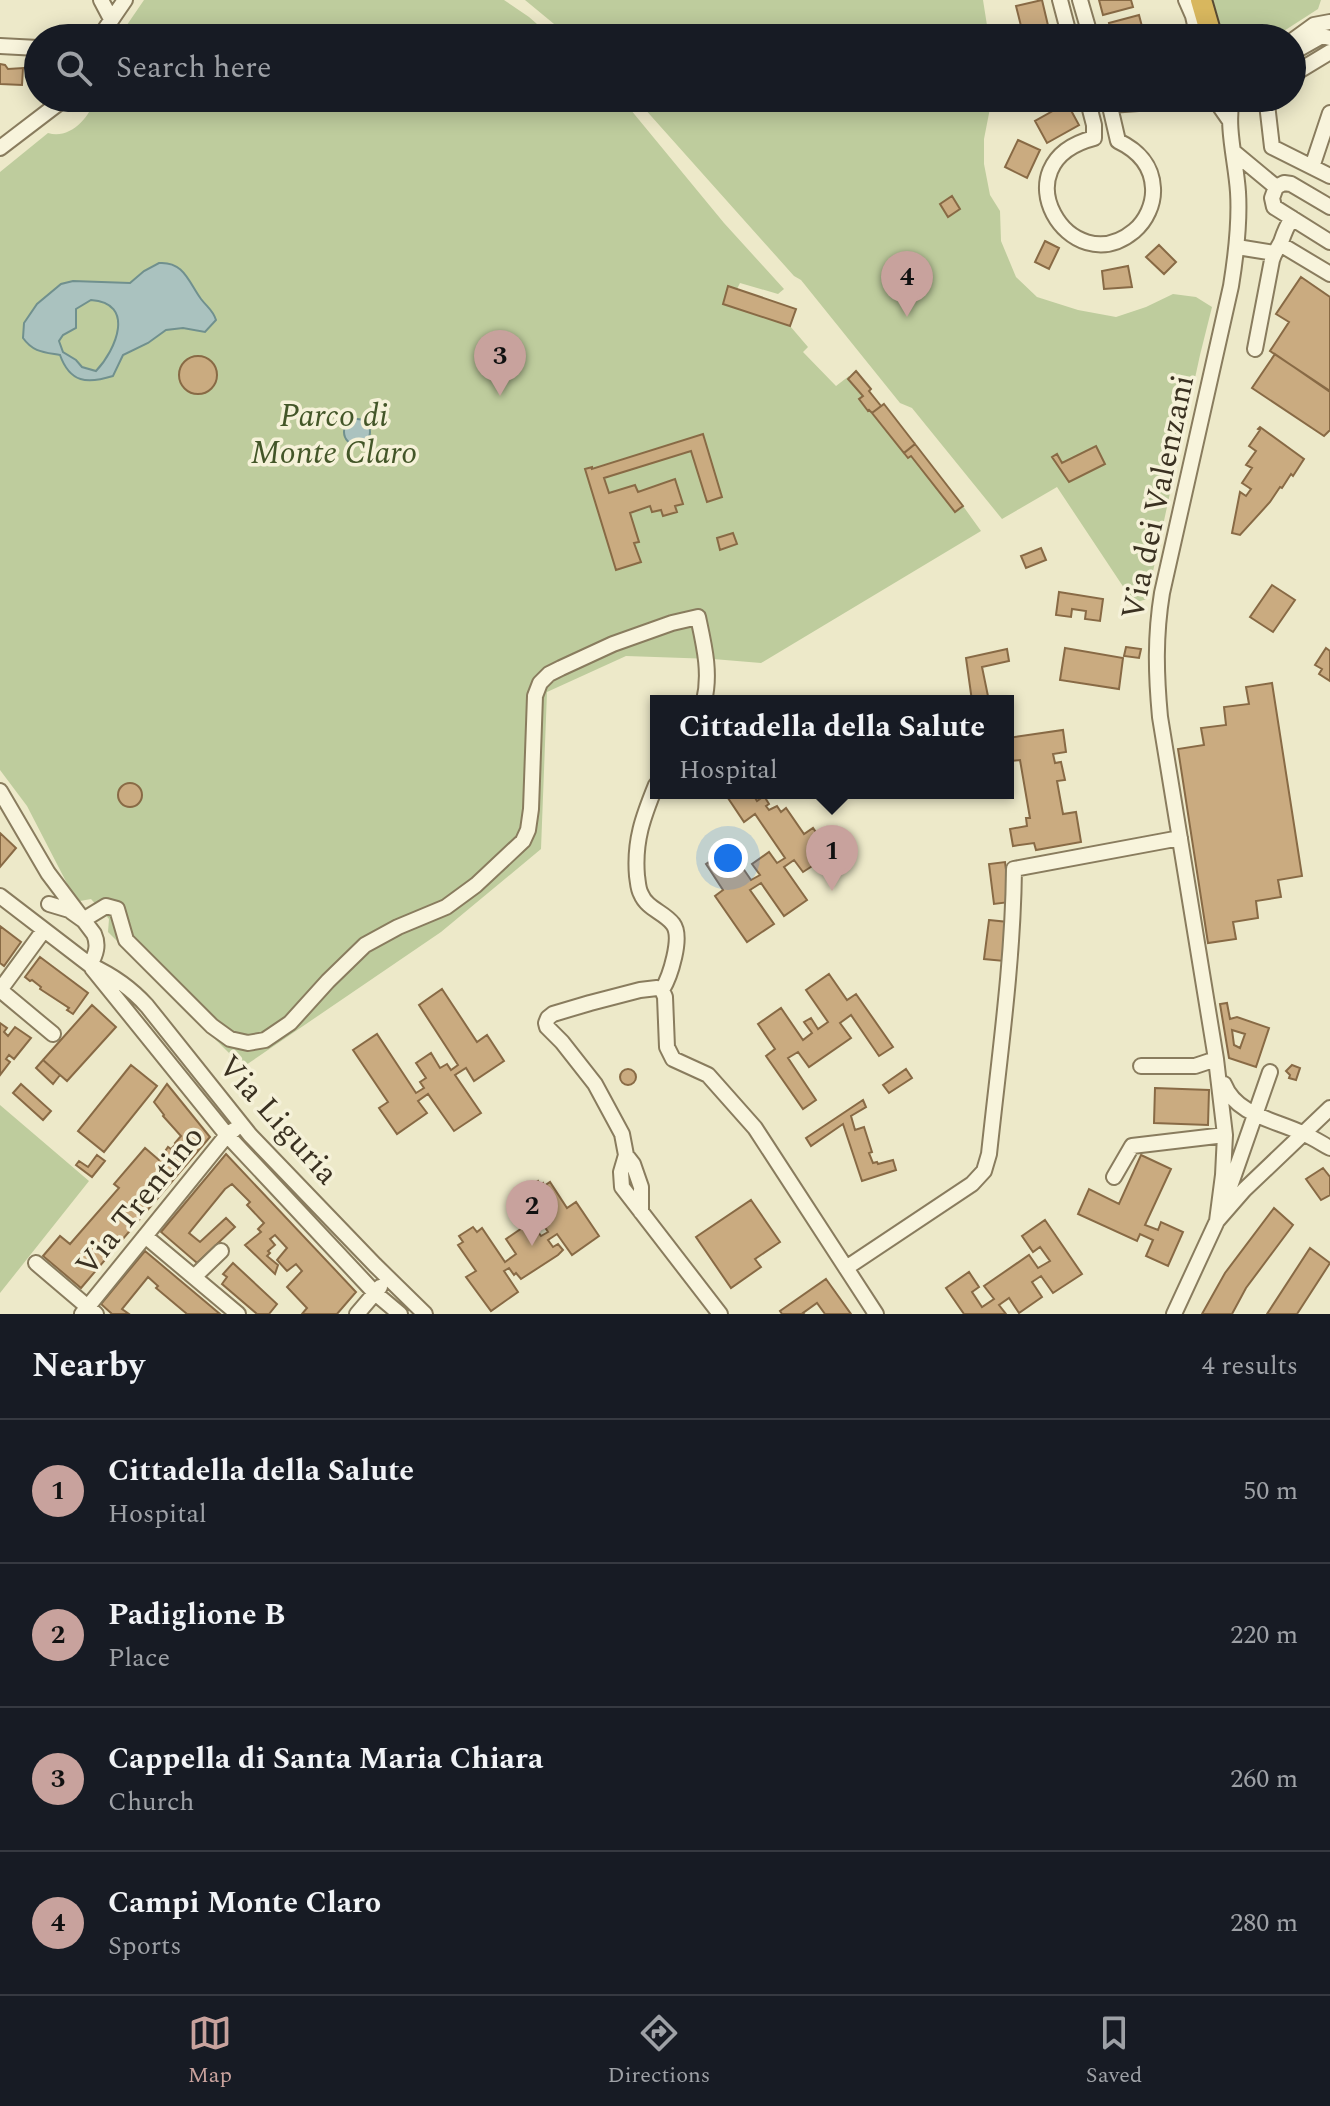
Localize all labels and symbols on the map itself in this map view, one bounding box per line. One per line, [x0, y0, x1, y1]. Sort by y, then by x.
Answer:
pin: 4 [881, 251, 933, 317]
pin: 3 [474, 330, 526, 396]
street label: Via dei Valenzani [1109, 370, 1208, 624]
park label: Parco di Monte Claro [251, 392, 417, 478]
pin: 1 [806, 825, 858, 891]
your location [708, 838, 748, 878]
street label: Via Liguria [206, 1044, 350, 1197]
street label: Via Trentino [64, 1115, 216, 1287]
pin: 2 [506, 1180, 558, 1246]

